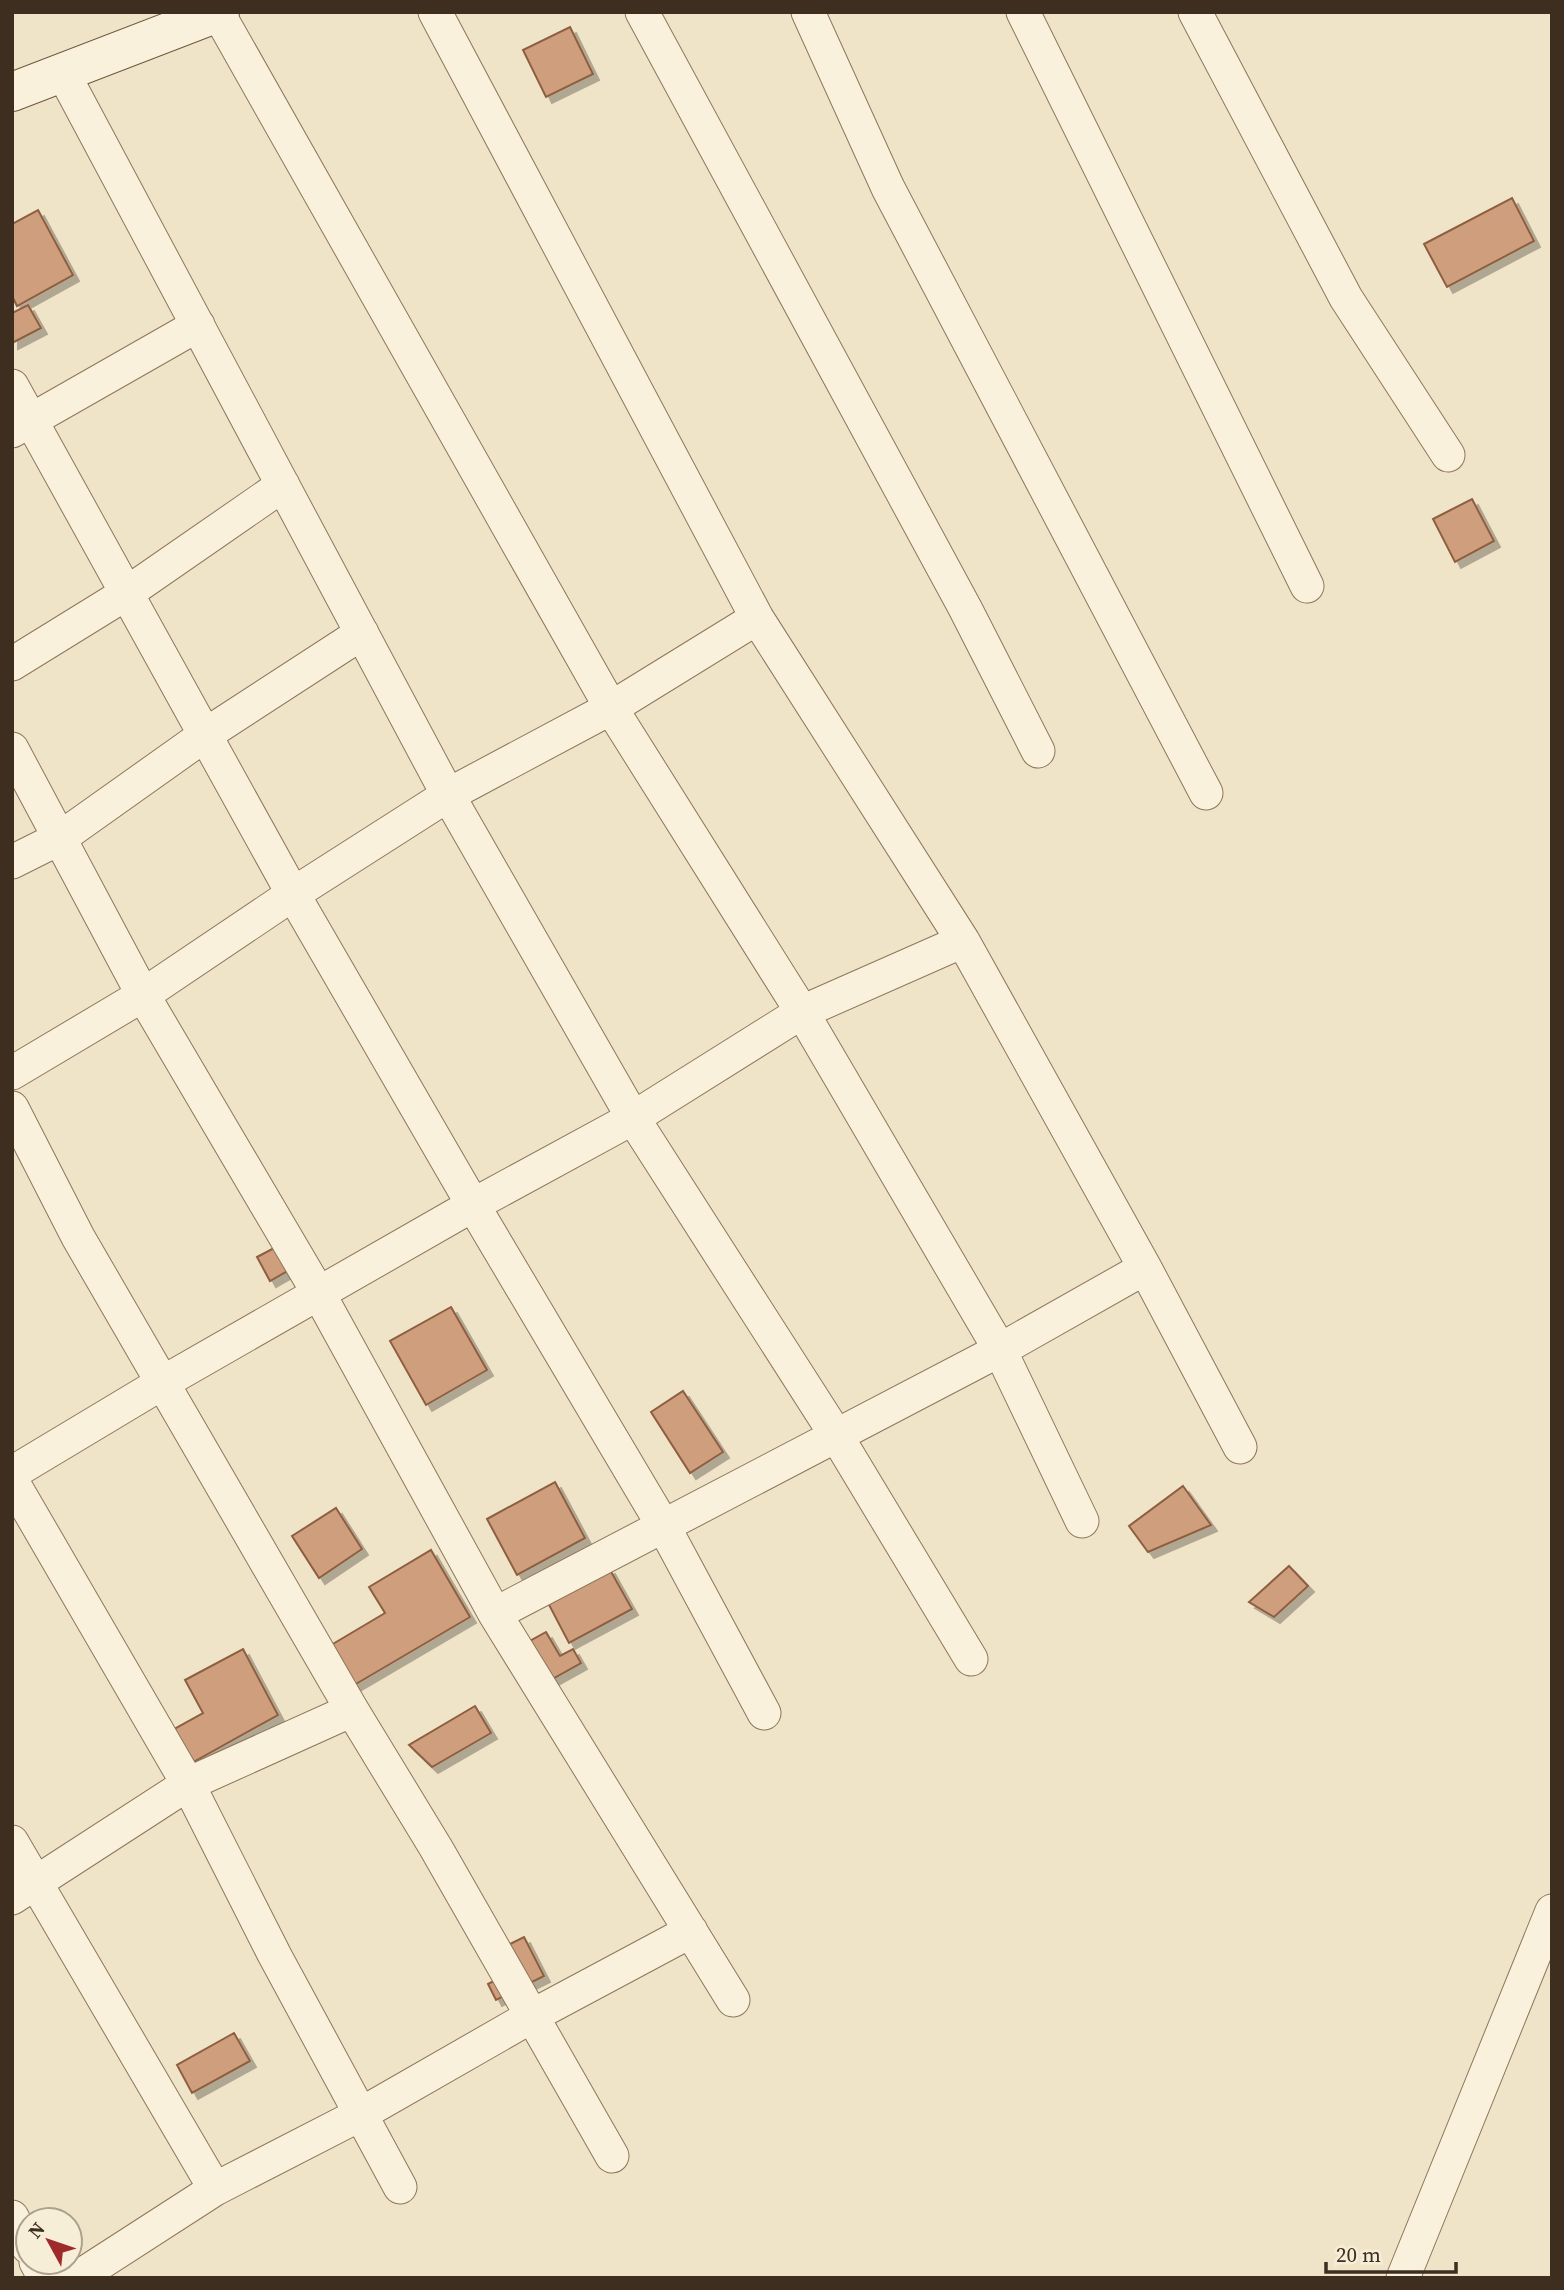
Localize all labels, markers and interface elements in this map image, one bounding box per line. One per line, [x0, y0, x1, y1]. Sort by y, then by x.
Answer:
north arrow [14, 2206, 84, 2276]
text: N [22, 2216, 50, 2244]
scale bar [1326, 2230, 1456, 2274]
text: 20 m [1336, 2240, 1381, 2269]

